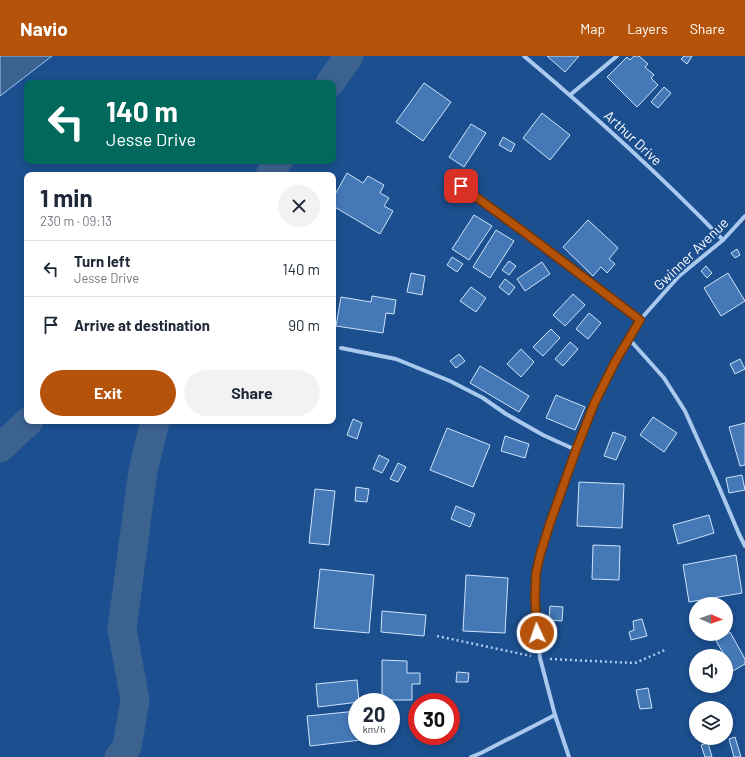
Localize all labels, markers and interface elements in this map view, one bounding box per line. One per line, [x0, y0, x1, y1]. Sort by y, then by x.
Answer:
text: Navio [20, 17, 68, 40]
text: Map [580, 20, 605, 37]
text: Layers [627, 20, 668, 37]
text: Share [690, 20, 725, 37]
text: 140 m [106, 94, 178, 128]
icon: left [40, 96, 92, 148]
street label: Arthur Drive [601, 107, 666, 169]
text: Jesse Drive [106, 128, 196, 150]
pin [444, 169, 478, 203]
icon: arrive [450, 175, 472, 197]
text: 1 min [40, 183, 93, 212]
button: close [278, 185, 320, 227]
text: 230 m · 09:13 [40, 213, 112, 229]
street label: Gwinner Avenue [650, 214, 731, 293]
text: Turn left [74, 252, 130, 270]
icon: left [40, 258, 62, 280]
text: 140 m [283, 260, 320, 278]
text: Jesse Drive [74, 270, 139, 286]
icon: arrive [40, 314, 62, 336]
text: Arrive at destination [74, 316, 210, 334]
text: 90 m [288, 316, 320, 334]
button: Exit [40, 370, 176, 416]
button: Share [184, 370, 320, 416]
north arrow [689, 597, 733, 641]
map controls [689, 597, 733, 745]
position arrow [516, 612, 558, 654]
button: sound [689, 649, 733, 693]
speed limit sign: 30 [408, 693, 460, 745]
button: layers [689, 701, 733, 745]
text: 20 [363, 702, 385, 726]
text: km/h [363, 723, 385, 735]

